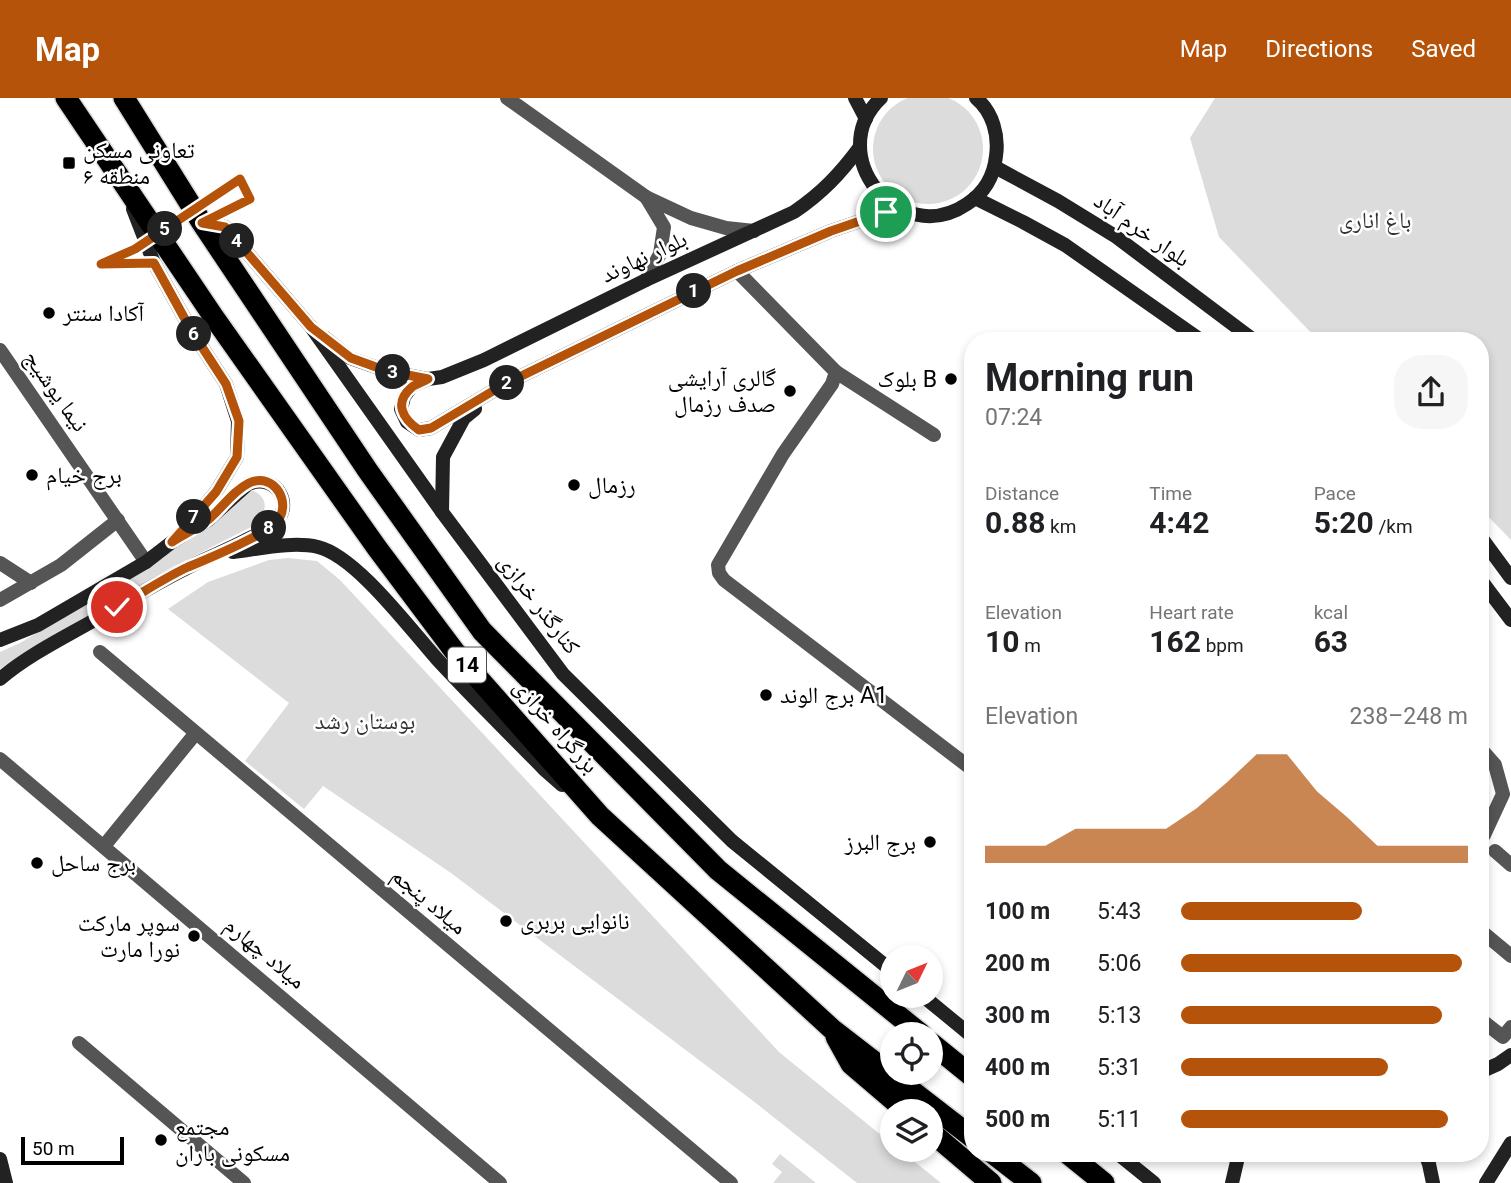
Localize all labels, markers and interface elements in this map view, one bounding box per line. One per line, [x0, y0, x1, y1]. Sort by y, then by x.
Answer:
text: Map [35, 30, 100, 69]
text: Map [1180, 35, 1227, 63]
text: Directions [1265, 35, 1373, 63]
text: Saved [1411, 35, 1476, 63]
place label: تعاونی مسکن منطقه ۶ [83, 137, 195, 190]
marker: تعاونی مسکن منطقه ۶ [61, 155, 77, 171]
pin [856, 182, 916, 242]
street label: بلوار خرم آباد [1088, 187, 1195, 274]
icon: arrive [867, 193, 905, 231]
park label: باغ اناری [1339, 207, 1411, 235]
pin: 5 [148, 212, 182, 246]
text: 5 [159, 217, 170, 240]
pin: 4 [219, 223, 254, 258]
street label: بلوار نهاوند [597, 225, 691, 289]
text: 4 [231, 229, 242, 252]
pin: 1 [676, 274, 712, 308]
text: 1 [688, 279, 699, 302]
place label: آکادا سنتر [62, 300, 145, 327]
marker: آکادا سنتر [41, 305, 57, 321]
pin: 6 [176, 316, 212, 352]
text: 6 [188, 322, 199, 345]
street label: نیما یوشیج [17, 345, 94, 437]
pin: 3 [376, 354, 410, 390]
button: share [1394, 355, 1468, 429]
text: Morning run [985, 356, 1194, 400]
text: 3 [387, 360, 398, 383]
place label: گالری آرایشی صدف رزمال [668, 365, 776, 418]
pin: 2 [490, 366, 524, 400]
place label: بلوک B [878, 366, 937, 393]
text: 2 [501, 371, 512, 394]
marker: بلوک B [943, 371, 959, 387]
marker: گالری آرایشی صدف رزمال [782, 383, 798, 399]
text: 07:24 [985, 404, 1042, 431]
place label: برج خیام [46, 462, 122, 491]
marker: برج خیام [24, 467, 40, 483]
place label: رزمال [588, 472, 636, 499]
marker: رزمال [566, 477, 582, 493]
text: Distance [985, 482, 1059, 505]
text: Time [1149, 482, 1192, 505]
text: Pace [1314, 482, 1356, 505]
pin: 7 [176, 500, 212, 534]
text: 7 [188, 505, 199, 528]
text: 0.88 [985, 505, 1045, 540]
text: 4:42 [1149, 505, 1209, 540]
text: 5:20 [1314, 505, 1374, 540]
pin: 8 [252, 510, 286, 546]
text: km [1045, 515, 1076, 538]
text: /km [1374, 515, 1413, 538]
text: 8 [263, 516, 274, 539]
street label: کنارگذر خرازی [493, 549, 586, 660]
pin [87, 577, 147, 637]
icon: check [98, 588, 136, 626]
text: Elevation [985, 601, 1062, 624]
text: Heart rate [1149, 601, 1234, 624]
text: kcal [1314, 601, 1348, 624]
text: 10 [985, 624, 1019, 659]
text: 162 [1149, 624, 1201, 659]
text: 63 [1314, 624, 1348, 659]
text: m [1019, 634, 1041, 657]
text: bpm [1201, 634, 1244, 657]
road number: 14 [448, 648, 486, 682]
street label: بزرگراه خرازی [508, 673, 604, 779]
place label: برج الوند A1 [780, 682, 888, 710]
marker: برج الوند A1 [758, 687, 774, 703]
text: Elevation [985, 703, 1078, 730]
text: 238–248 m [1349, 703, 1468, 730]
park label: بوستان رشد [315, 708, 415, 735]
place label: برج البرز [844, 829, 916, 857]
marker: برج البرز [922, 834, 938, 850]
place label: برج ساحل [51, 850, 136, 878]
marker: برج ساحل [29, 855, 45, 871]
street label: میلاد پنجم [385, 862, 472, 942]
text: 100 m [985, 898, 1050, 925]
text: 5:43 [1097, 898, 1141, 925]
place label: نانوایی بربری [520, 908, 630, 935]
place label: سوپر مارکت نورا مارت [78, 910, 180, 963]
street label: میلاد چهارم [218, 911, 311, 996]
marker: نانوایی بربری [498, 913, 514, 929]
marker: سوپر مارکت نورا مارت [186, 928, 202, 944]
north arrow [880, 945, 943, 1008]
map controls [880, 945, 943, 1162]
text: 200 m [985, 950, 1050, 977]
text: 5:06 [1097, 950, 1141, 977]
text: 300 m [985, 1002, 1050, 1029]
text: 5:13 [1097, 1002, 1141, 1029]
button: locate [880, 1022, 943, 1085]
text: 400 m [985, 1054, 1050, 1081]
text: 5:31 [1097, 1054, 1141, 1081]
button: layers [880, 1099, 943, 1162]
text: 500 m [985, 1106, 1050, 1133]
text: 5:11 [1097, 1106, 1141, 1133]
place label: مجتمع مسکونی باران [175, 1114, 290, 1167]
marker: مجتمع مسکونی باران [153, 1132, 169, 1148]
scale bar [21, 1134, 124, 1166]
text: 50 m [32, 1137, 75, 1160]

